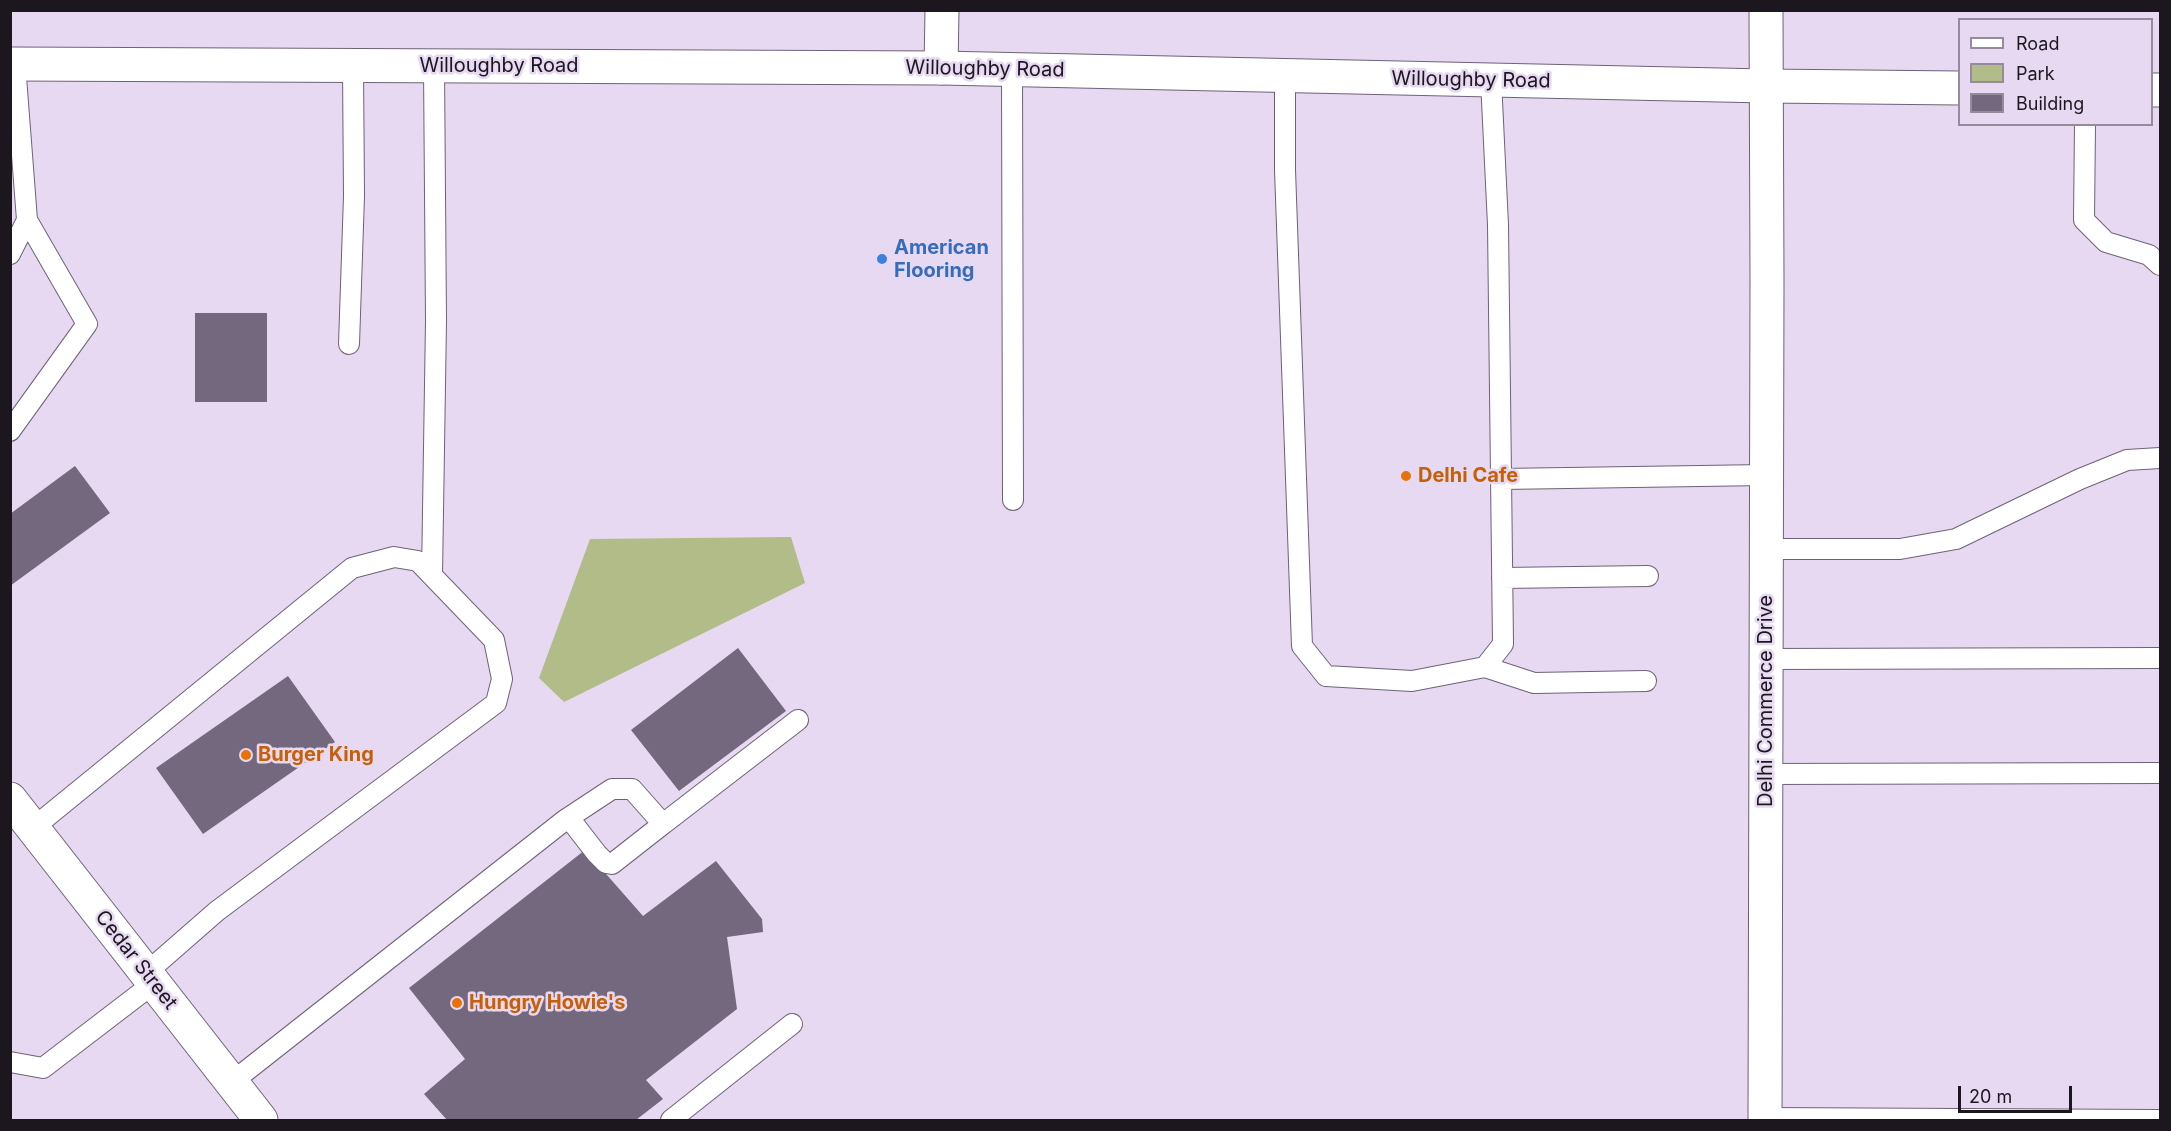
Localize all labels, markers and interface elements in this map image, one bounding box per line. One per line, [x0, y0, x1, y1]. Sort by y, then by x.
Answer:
legend [1958, 18, 2153, 126]
text: Road [2016, 33, 2059, 54]
street label: Willoughby Road [419, 54, 579, 78]
street label: Willoughby Road [905, 56, 1065, 82]
text: Park [2016, 63, 2055, 84]
street label: Willoughby Road [1391, 67, 1551, 93]
text: Building [2016, 93, 2084, 114]
place label: American Flooring [894, 236, 989, 283]
marker: American Flooring [875, 252, 889, 266]
place label: Delhi Cafe [1418, 464, 1518, 488]
marker: Delhi Cafe [1399, 469, 1413, 483]
street label: Delhi Commerce Drive [1754, 595, 1778, 807]
place label: Burger King [258, 743, 374, 767]
marker: Burger King [239, 748, 253, 762]
street label: Cedar Street [90, 906, 182, 1014]
place label: Hungry Howie's [469, 991, 625, 1015]
marker: Hungry Howie's [450, 996, 464, 1010]
scale bar [1961, 1074, 2075, 1112]
text: 20 m [1969, 1086, 2012, 1107]

